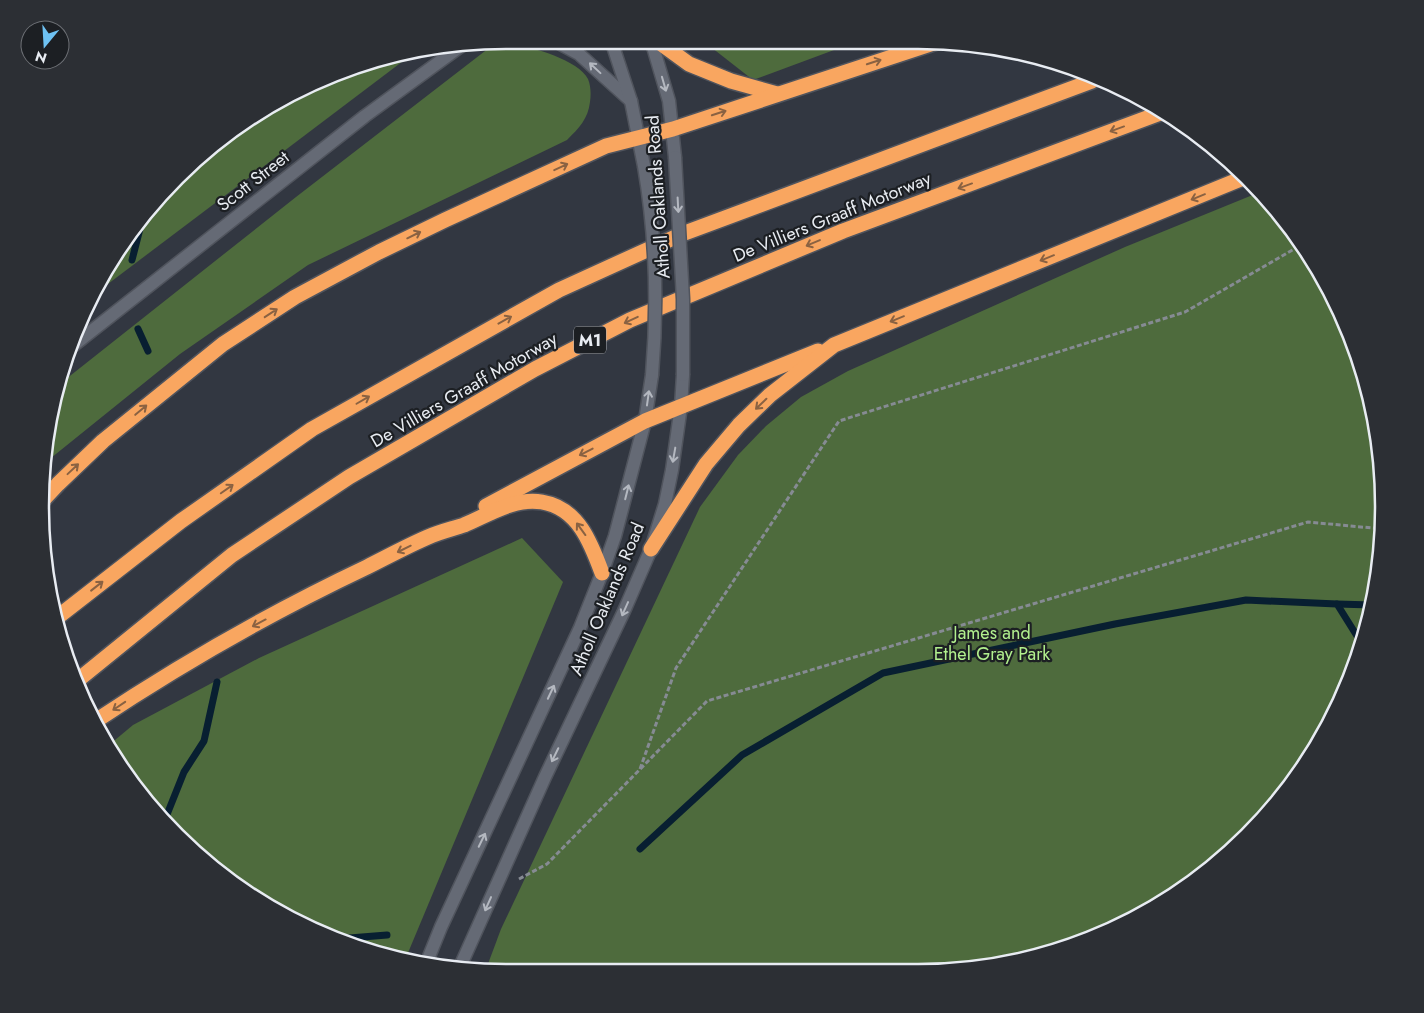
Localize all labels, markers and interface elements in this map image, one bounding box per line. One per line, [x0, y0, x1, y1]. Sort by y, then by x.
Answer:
north arrow [20, 20, 70, 70]
text: N [33, 46, 49, 69]
one-way arrow [865, 57, 881, 67]
one-way arrow [589, 62, 601, 74]
one-way arrow [660, 76, 669, 92]
one-way arrow [711, 108, 726, 117]
street label: Atholl Oaklands Road [639, 114, 677, 280]
one-way arrow [1110, 125, 1125, 134]
street label: Scott Street [211, 144, 295, 218]
one-way arrow [553, 161, 568, 171]
street label: De Villiers Graaff Motorway [729, 165, 935, 269]
one-way arrow [957, 182, 973, 191]
one-way arrow [1191, 192, 1206, 202]
one-way arrow [673, 197, 682, 213]
one-way arrow [406, 230, 421, 240]
one-way arrow [806, 239, 821, 249]
one-way arrow [1040, 254, 1056, 263]
one-way arrow [264, 308, 278, 318]
one-way arrow [497, 315, 512, 325]
one-way arrow [890, 315, 905, 324]
one-way arrow [624, 316, 639, 325]
street label: De Villiers Graaff Motorway [366, 326, 562, 454]
road number: M1 [574, 326, 606, 354]
one-way arrow [644, 391, 654, 407]
one-way arrow [356, 395, 371, 405]
one-way arrow [754, 398, 767, 410]
one-way arrow [134, 404, 147, 415]
one-way arrow [669, 446, 679, 462]
one-way arrow [579, 448, 594, 457]
one-way arrow [67, 463, 79, 476]
one-way arrow [220, 484, 234, 494]
one-way arrow [622, 484, 632, 500]
street label: Atholl Oaklands Road [563, 518, 651, 680]
one-way arrow [576, 523, 587, 536]
one-way arrow [396, 544, 411, 554]
one-way arrow [90, 580, 103, 591]
one-way arrow [620, 601, 630, 616]
one-way arrow [251, 618, 266, 628]
park label: James and Ethel Gray Park [934, 620, 1050, 667]
one-way arrow [546, 685, 556, 700]
one-way arrow [112, 700, 126, 711]
one-way arrow [550, 748, 560, 763]
one-way arrow [478, 833, 488, 848]
one-way arrow [483, 896, 493, 911]

